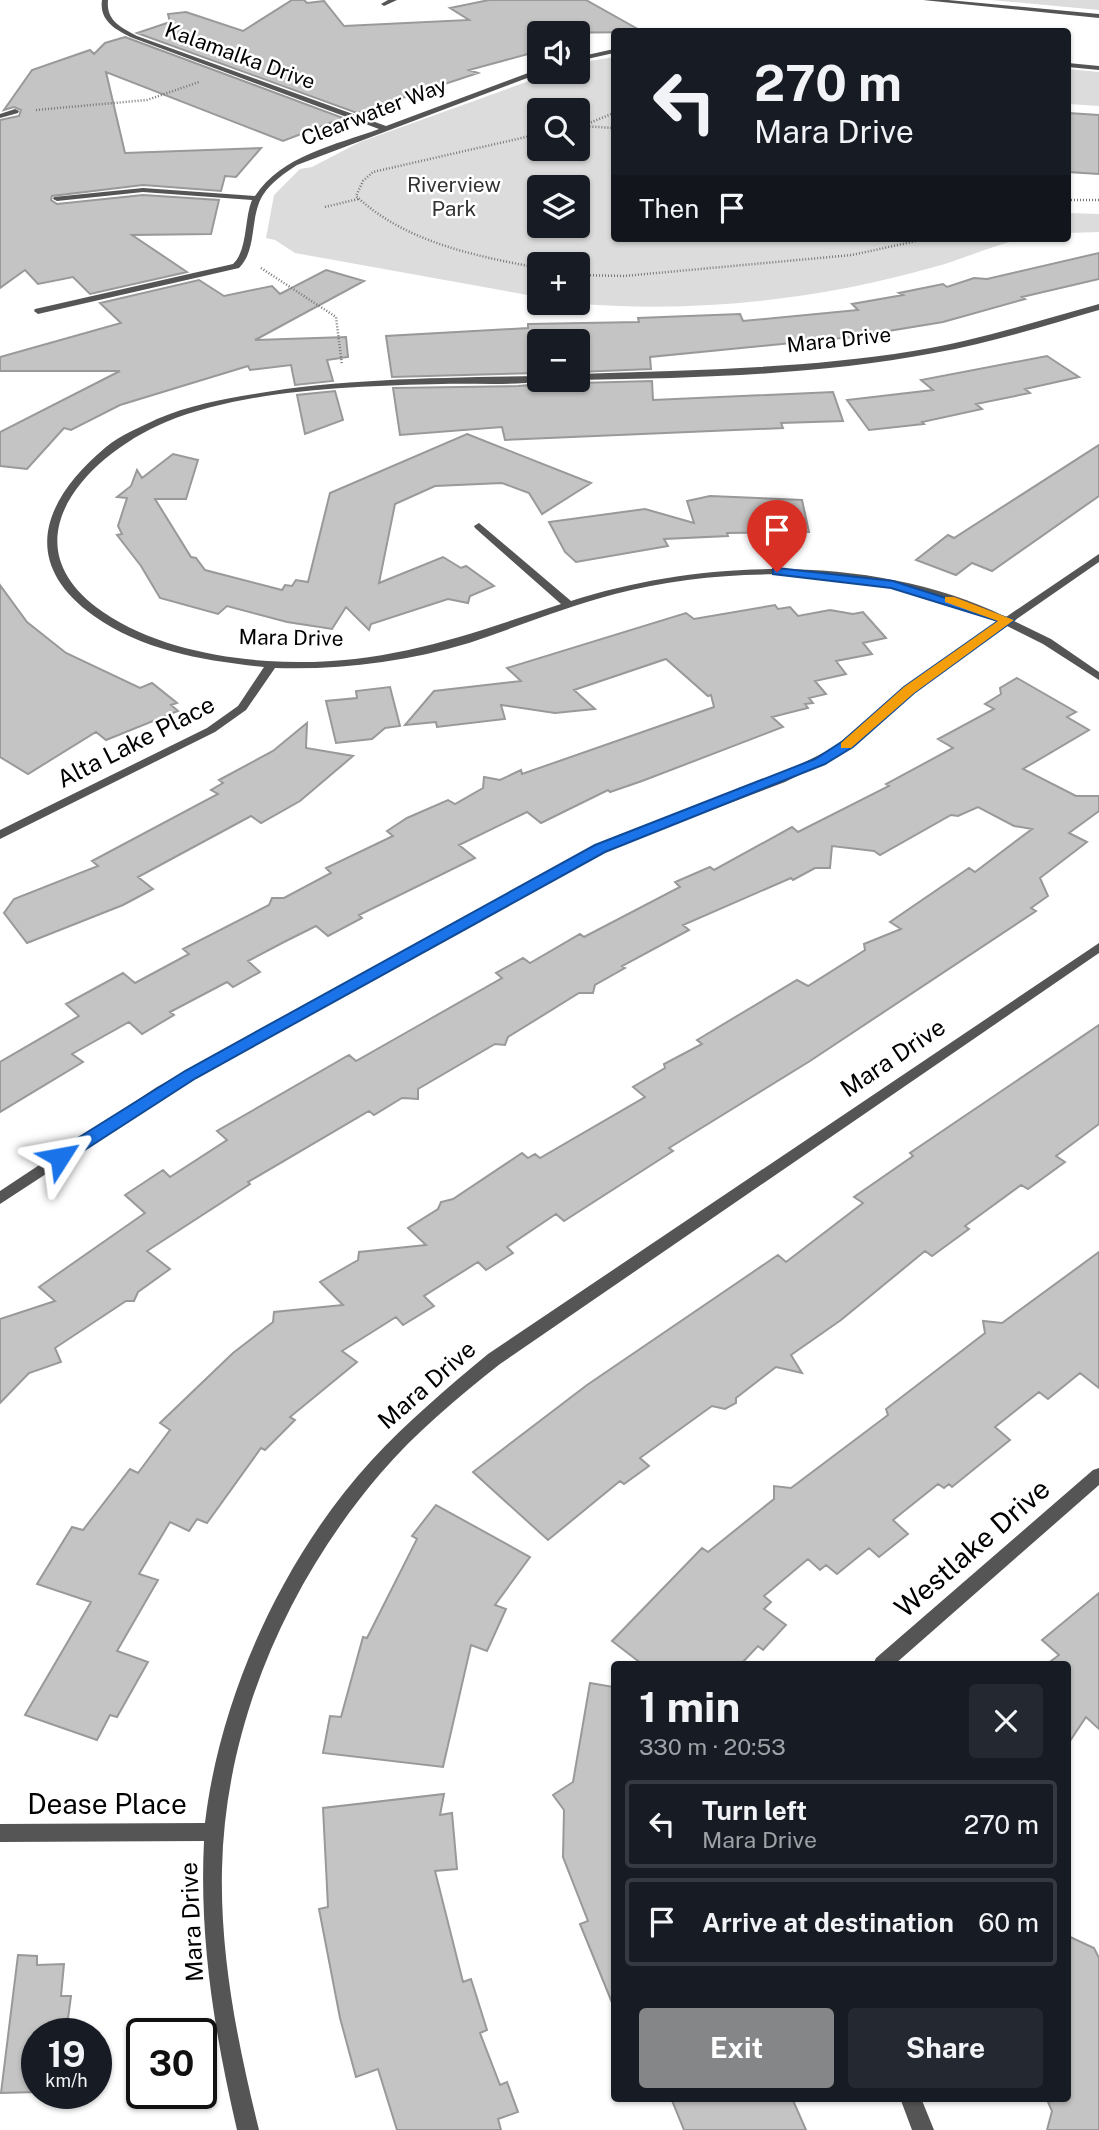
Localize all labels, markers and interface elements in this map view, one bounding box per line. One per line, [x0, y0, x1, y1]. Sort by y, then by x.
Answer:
street label: Kalamalka Drive [162, 17, 319, 94]
map controls [527, 21, 590, 392]
button: sound [527, 21, 590, 84]
text: 270 m [754, 54, 902, 112]
icon: left [639, 56, 730, 147]
street label: Clearwater Way [298, 72, 450, 151]
button: search [527, 98, 590, 161]
text: Mara Drive [754, 113, 914, 150]
park label: Riverview Park [407, 172, 501, 221]
button: layers [527, 175, 590, 238]
icon: arrive [713, 189, 751, 227]
text: Then [639, 193, 699, 224]
button: + [527, 252, 590, 315]
street label: Mara Drive [785, 322, 892, 357]
button: − [527, 329, 590, 392]
pin [747, 500, 807, 572]
icon: arrive [758, 511, 796, 549]
street label: Mara Drive [238, 624, 344, 651]
street label: Alta Lake Place [52, 689, 219, 793]
street label: Mara Drive [835, 1012, 950, 1102]
position arrow [23, 1120, 97, 1194]
street label: Mara Drive [372, 1334, 481, 1434]
street label: Westlake Drive [888, 1471, 1056, 1624]
text: 1 min [639, 1682, 740, 1731]
button: close [969, 1684, 1043, 1758]
text: 330 m · 20:53 [639, 1733, 786, 1760]
street label: Dease Place [27, 1787, 187, 1820]
text: Turn left [702, 1795, 807, 1826]
icon: left [643, 1805, 681, 1843]
text: 270 m [964, 1809, 1039, 1840]
text: Mara Drive [702, 1826, 817, 1853]
street label: Mara Drive [174, 1861, 208, 1983]
icon: arrive [643, 1903, 681, 1941]
text: Arrive at destination [702, 1907, 954, 1938]
text: 60 m [978, 1907, 1039, 1938]
button: Exit [639, 2008, 834, 2088]
button: Share [848, 2008, 1043, 2088]
speed limit sign: 30 [126, 2018, 217, 2109]
text: 19 [47, 2034, 86, 2075]
text: km/h [45, 2070, 88, 2091]

